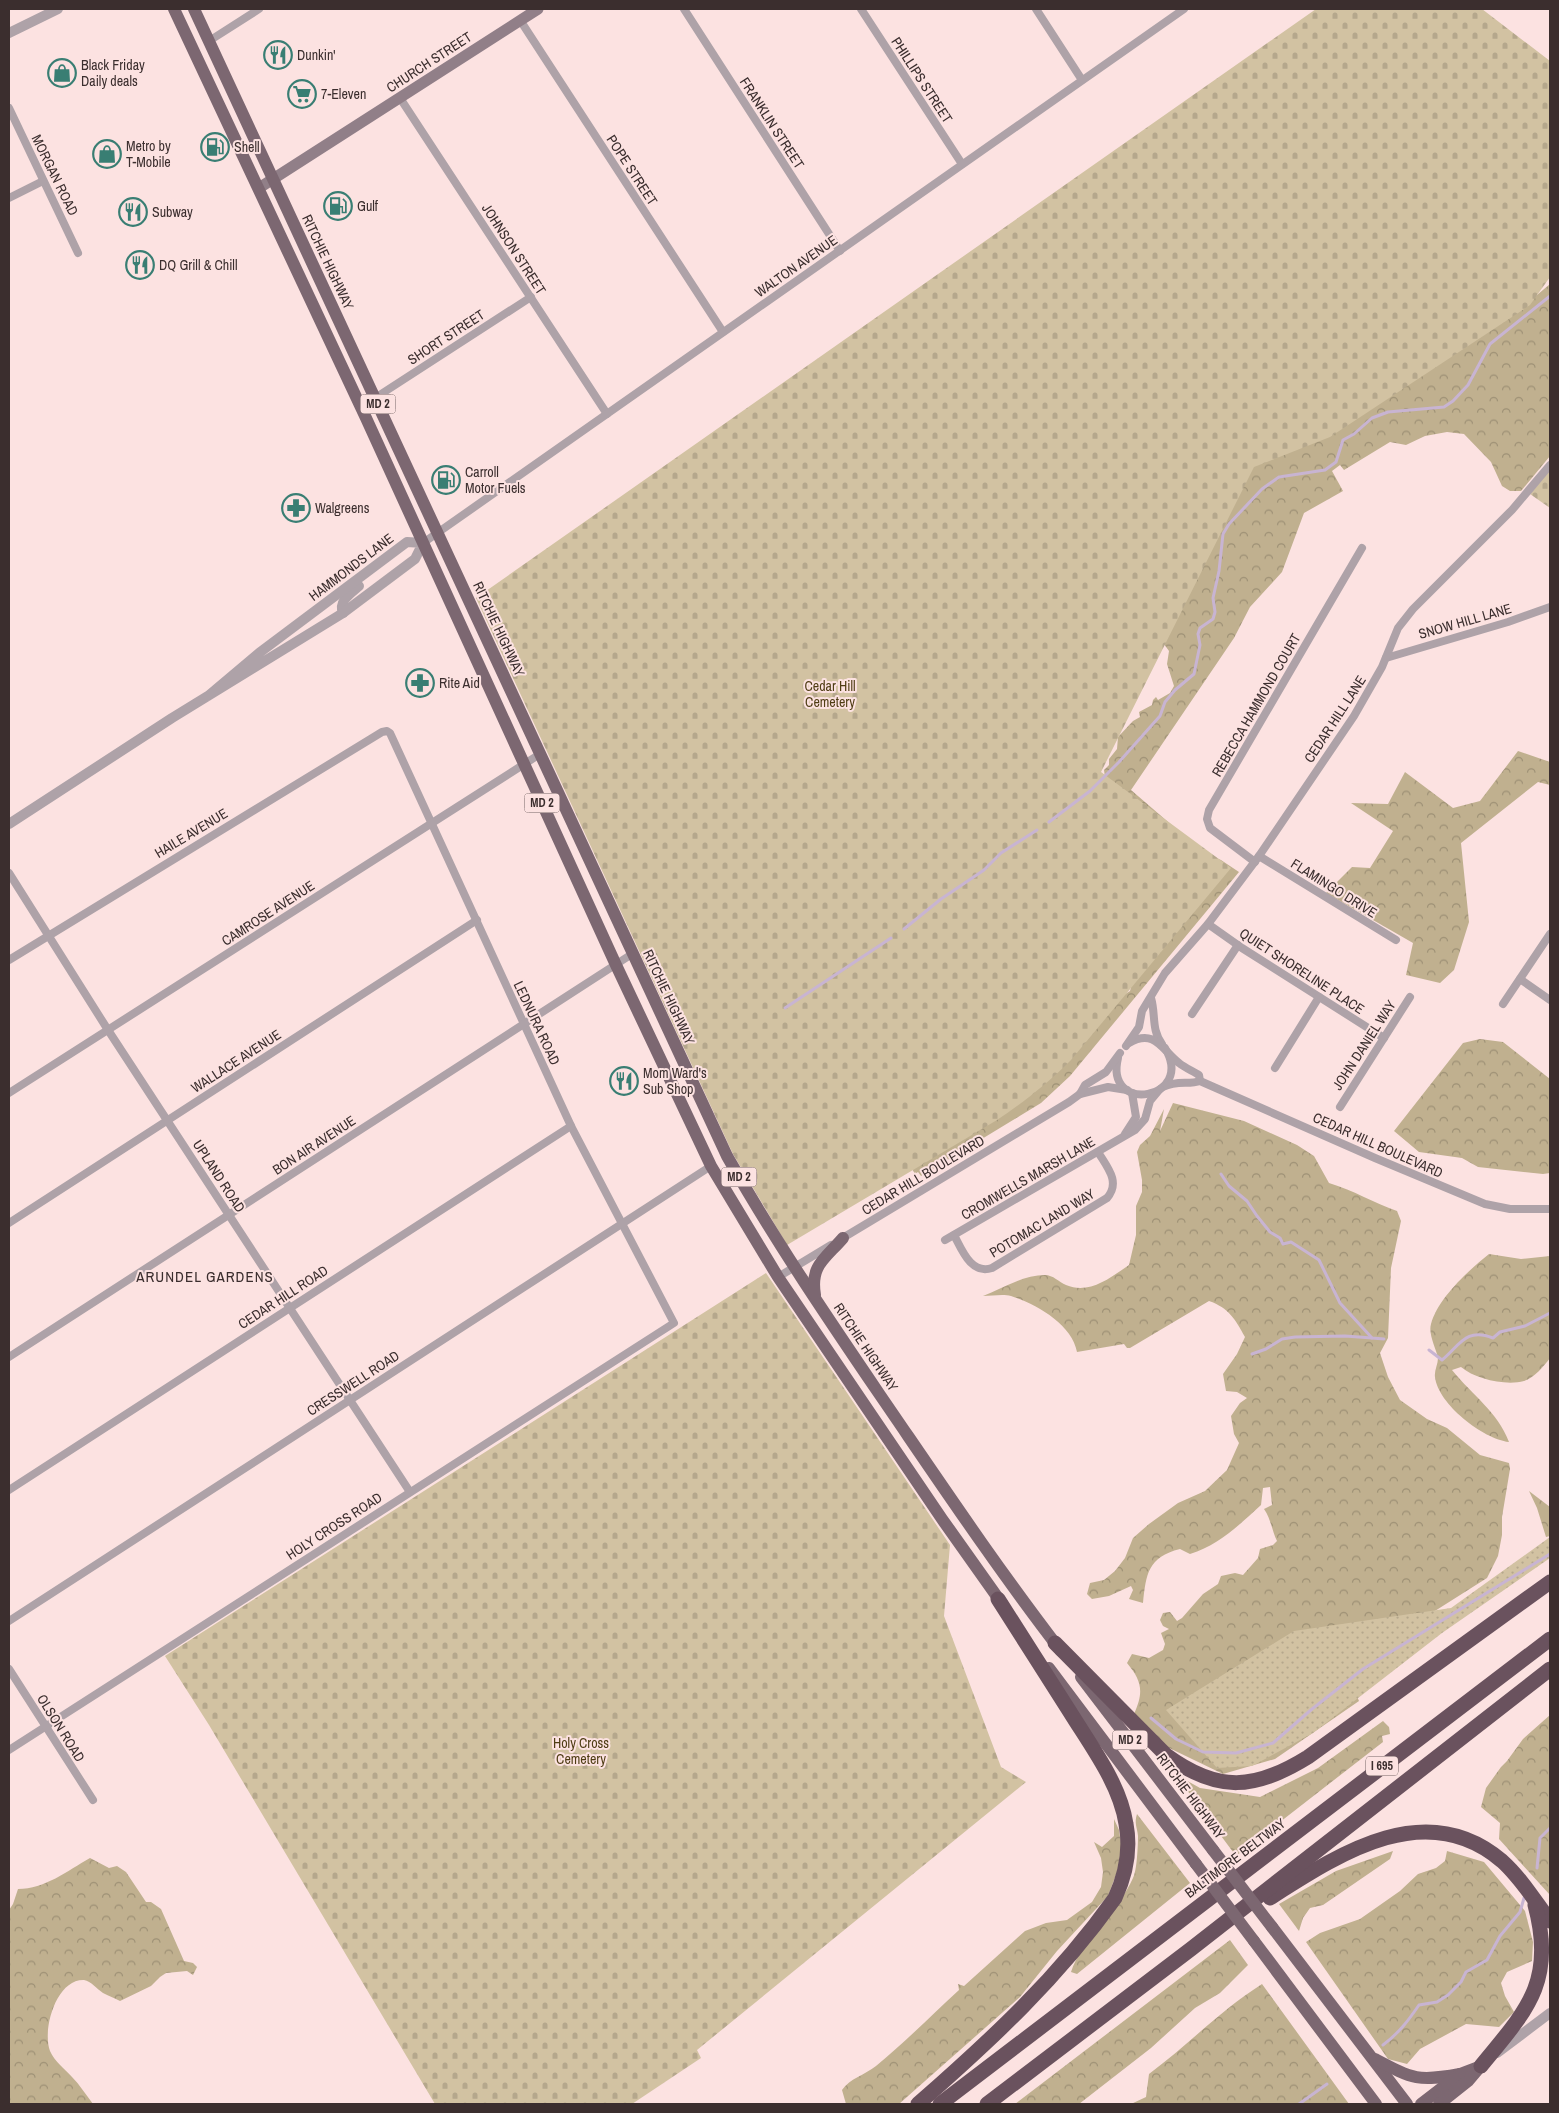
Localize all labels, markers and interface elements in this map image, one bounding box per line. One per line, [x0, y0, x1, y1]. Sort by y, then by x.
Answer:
street label: CHURCH STREET [383, 28, 475, 96]
street label: PHILLIPS STREET [888, 34, 956, 126]
restaurant icon: Dunkin' [263, 40, 293, 70]
place label: Dunkin' [297, 46, 336, 64]
place label: Black Friday Daily deals [81, 56, 145, 90]
shop icon: Black Friday Daily deals [47, 58, 77, 88]
street label: FRANKLIN STREET [736, 74, 808, 172]
supermarket icon: 7-Eleven [287, 79, 317, 109]
place label: 7-Eleven [321, 85, 366, 103]
street label: MORGAN ROAD [28, 131, 82, 219]
street label: POPE STREET [603, 131, 661, 209]
fuel station icon: Shell [200, 132, 230, 162]
place label: Metro by T-Mobile [126, 137, 171, 171]
place label: Shell [234, 138, 260, 156]
shop icon: Metro by T-Mobile [92, 139, 122, 169]
fuel station icon: Gulf [323, 191, 353, 221]
restaurant icon: Subway [118, 197, 148, 227]
place label: Gulf [357, 197, 379, 215]
street label: JOHNSON STREET [478, 200, 550, 298]
place label: Subway [152, 203, 193, 221]
street label: RITCHIE HIGHWAY [298, 212, 358, 313]
street label: WALTON AVENUE [751, 231, 841, 301]
restaurant icon: DQ Grill & Chill [125, 250, 155, 280]
place label: DQ Grill & Chill [159, 256, 237, 274]
street label: SHORT STREET [404, 305, 488, 369]
road number: MD 2 [360, 394, 396, 414]
place label: Carroll Motor Fuels [465, 463, 526, 497]
fuel station icon: Carroll Motor Fuels [431, 465, 461, 495]
pharmacy icon: Walgreens [281, 493, 311, 523]
place label: Walgreens [315, 499, 370, 517]
street label: HAMMONDS LANE [305, 529, 397, 605]
street label: RITCHIE HIGHWAY [469, 579, 529, 680]
street label: SNOW HILL LANE [1416, 599, 1514, 643]
street label: REBECCA HAMMOND COURT [1208, 630, 1304, 780]
pharmacy icon: Rite Aid [405, 668, 435, 698]
street label: CEDAR HILL LANE [1300, 672, 1370, 766]
place label: Rite Aid [439, 674, 480, 692]
park label: Cedar Hill Cemetery [804, 677, 856, 711]
road number: MD 2 [524, 794, 560, 812]
street label: HAILE AVENUE [151, 804, 231, 862]
street label: FLAMINGO DRIVE [1288, 854, 1380, 922]
street label: CAMROSE AVENUE [218, 876, 318, 950]
street label: QUIET SHORELINE PLACE [1236, 924, 1368, 1018]
street label: RITCHIE HIGHWAY [639, 947, 699, 1048]
street label: LEDNURA ROAD [510, 978, 564, 1068]
street label: JOHN DANIEL WAY [1328, 996, 1400, 1093]
street label: WALLACE AVENUE [188, 1025, 284, 1097]
place label: Mom Ward's Sub Shop [643, 1064, 707, 1098]
restaurant icon: Mom Ward's Sub Shop [609, 1066, 639, 1096]
street label: CEDAR HILL BOULEVARD [1310, 1108, 1446, 1182]
street label: BON AIR AVENUE [269, 1111, 359, 1179]
street label: CEDAR HILL BOULEVARD [858, 1131, 988, 1219]
street label: CROMWELLS MARSH LANE [958, 1132, 1098, 1224]
street label: UPLAND ROAD [189, 1136, 249, 1216]
road number: MD 2 [722, 1168, 756, 1186]
street label: POTOMAC LAND WAY [986, 1184, 1098, 1262]
street label: CEDAR HILL ROAD [235, 1261, 331, 1333]
district label: ARUNDEL GARDENS [135, 1266, 274, 1287]
street label: RITCHIE HIGHWAY [830, 1299, 902, 1395]
street label: CRESSWELL ROAD [303, 1346, 403, 1420]
street label: HOLY CROSS ROAD [283, 1488, 385, 1564]
street label: OLSON ROAD [33, 1691, 89, 1765]
road number: MD 2 [1112, 1730, 1148, 1750]
park label: Holy Cross Cemetery [553, 1734, 609, 1768]
street label: RITCHIE HIGHWAY [1153, 1750, 1229, 1843]
road number: I 695 [1366, 1756, 1398, 1775]
street label: BALTIMORE BELTWAY [1181, 1814, 1289, 1902]

